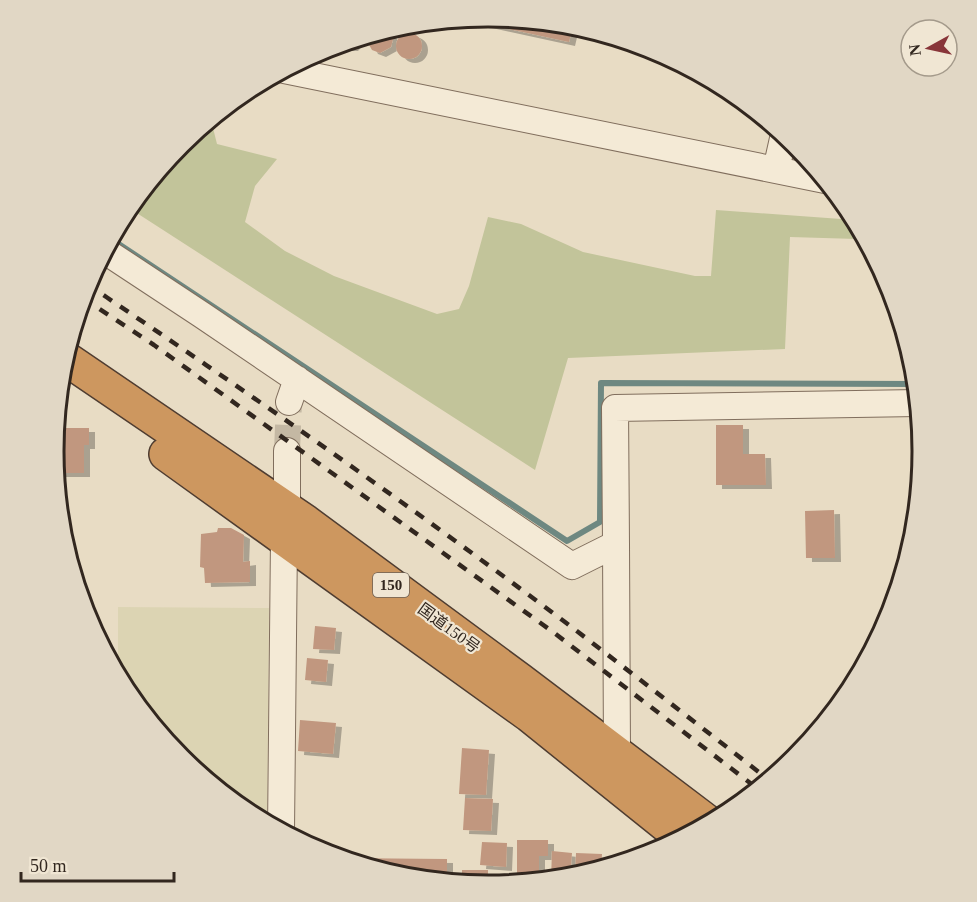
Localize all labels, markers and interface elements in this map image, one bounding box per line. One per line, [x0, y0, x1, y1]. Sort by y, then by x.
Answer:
north arrow [899, 18, 959, 78]
text: N [905, 43, 924, 57]
road number: 150 [373, 573, 409, 597]
street label: 国道150号 [415, 600, 483, 656]
scale bar [21, 845, 174, 883]
text: 50 m [30, 856, 67, 876]

